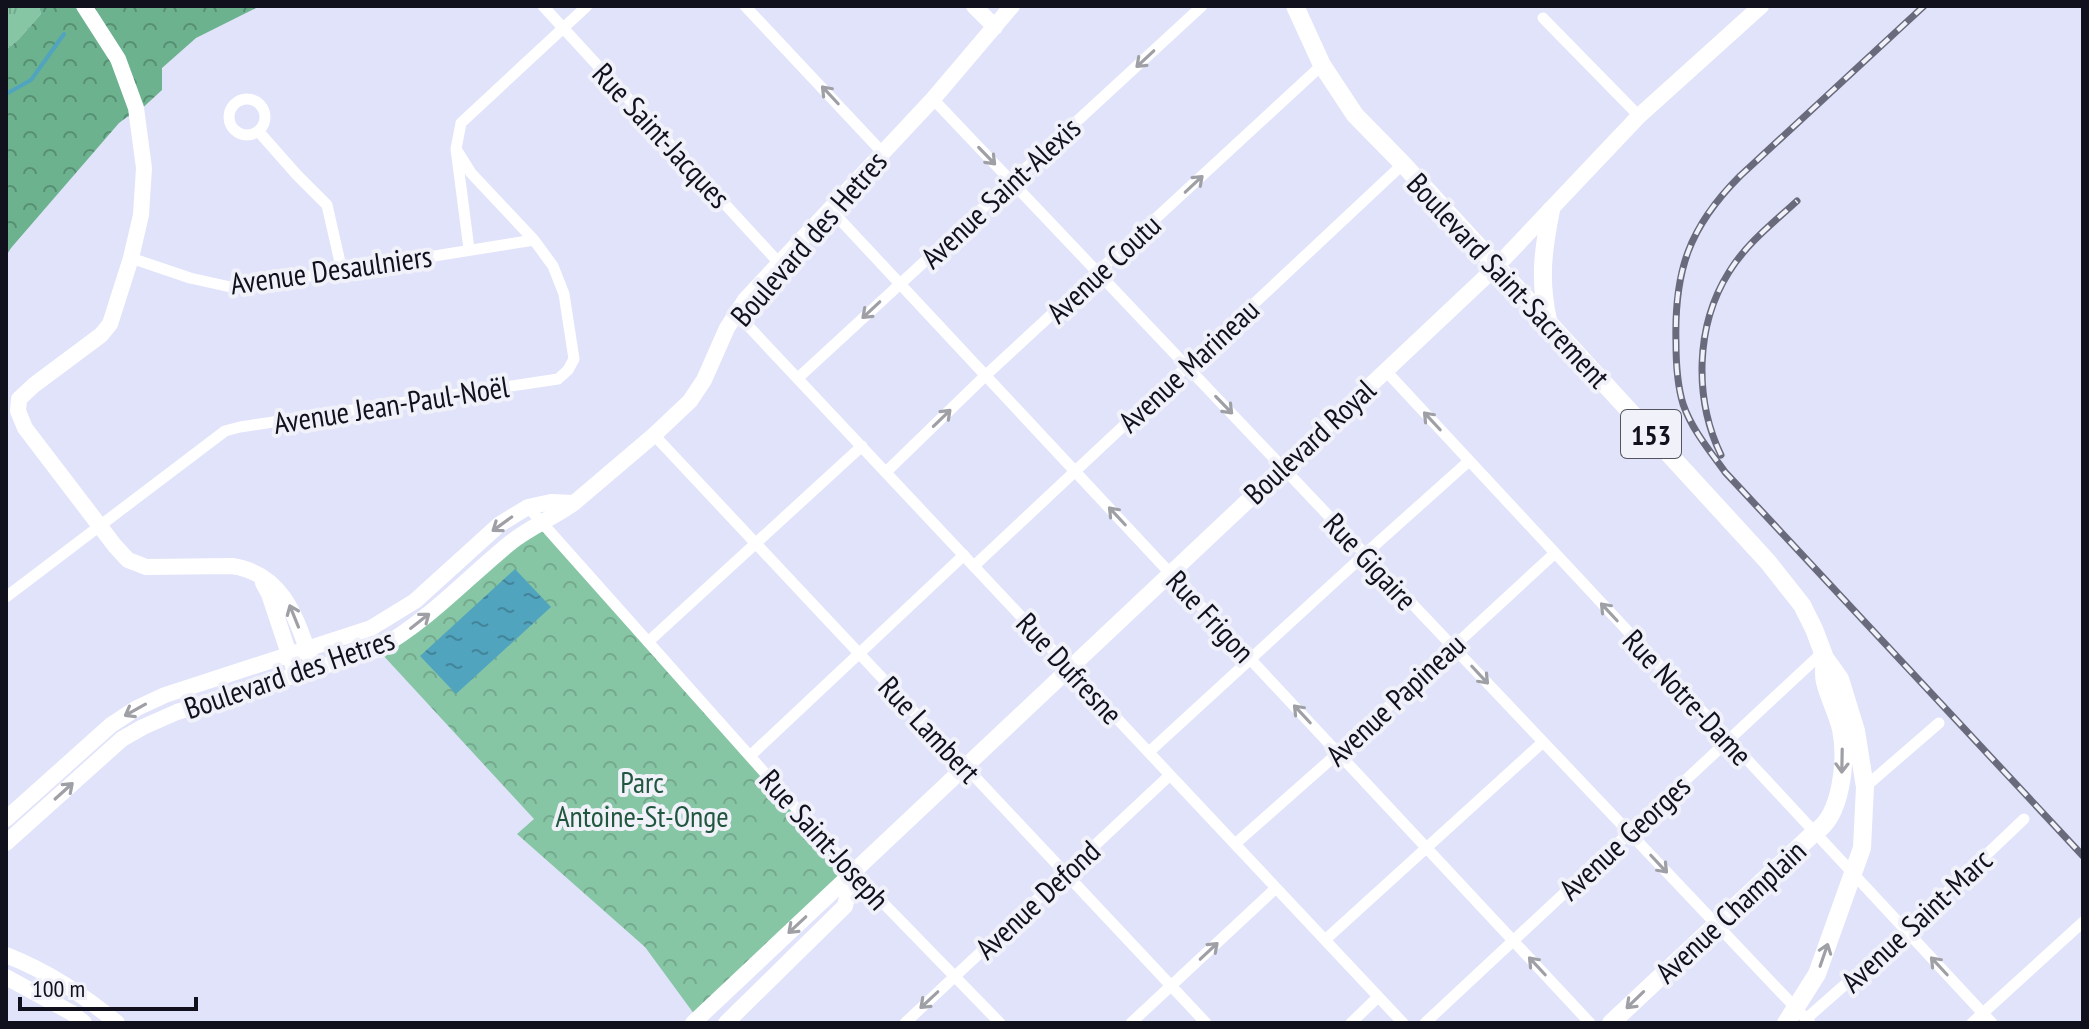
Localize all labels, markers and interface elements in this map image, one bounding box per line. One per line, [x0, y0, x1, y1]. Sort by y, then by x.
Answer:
one-way arrow [1135, 49, 1155, 68]
street label: Rue Saint-Jacques [585, 54, 739, 216]
one-way arrow [821, 86, 839, 106]
street label: Avenue Saint-Alexis [912, 108, 1088, 276]
street label: Boulevard des Hetres [721, 142, 895, 334]
one-way arrow [977, 146, 996, 165]
street label: Boulevard Saint-Sacrement [1399, 164, 1619, 396]
one-way arrow [1184, 174, 1204, 193]
street label: Avenue Coutu [1038, 205, 1168, 331]
street label: Avenue Desaulniers [228, 236, 434, 302]
street label: Avenue Marineau [1109, 290, 1267, 440]
one-way arrow [861, 301, 881, 320]
street label: Avenue Jean-Paul-Noël [271, 366, 511, 442]
street label: Boulevard Royal [1235, 370, 1383, 512]
one-way arrow [1214, 395, 1233, 415]
one-way arrow [932, 409, 951, 428]
road number: 153 [1621, 410, 1681, 458]
one-way arrow [1424, 412, 1442, 432]
street label: Rue Gigaire [1316, 504, 1426, 618]
one-way arrow [1108, 506, 1126, 526]
one-way arrow [491, 516, 513, 533]
street label: Rue Frigon [1158, 562, 1264, 670]
one-way arrow [1601, 602, 1619, 622]
one-way arrow [286, 604, 300, 629]
street label: Rue Dufresne [1008, 604, 1132, 732]
one-way arrow [409, 613, 430, 630]
street label: Boulevard des Hetres [179, 619, 399, 727]
street label: Rue Notre-Dame [1615, 621, 1761, 773]
street label: Avenue Papineau [1317, 624, 1473, 774]
one-way arrow [1470, 665, 1489, 685]
street label: Rue Lambert [871, 667, 990, 791]
one-way arrow [124, 703, 147, 719]
one-way arrow [1293, 705, 1312, 725]
one-way arrow [1834, 747, 1849, 774]
street label: Rue Saint-Joseph [752, 761, 898, 917]
park label: Parc Antoine-St-Onge [555, 762, 729, 835]
street label: Avenue Georges [1550, 766, 1698, 908]
one-way arrow [54, 782, 74, 800]
street label: Avenue Defond [966, 831, 1108, 967]
street label: Avenue Champlain [1646, 831, 1814, 991]
street label: Avenue Saint-Marc [1832, 840, 2000, 1000]
one-way arrow [1649, 854, 1668, 874]
one-way arrow [787, 916, 807, 934]
one-way arrow [1198, 943, 1218, 961]
one-way arrow [1817, 943, 1832, 968]
one-way arrow [1527, 956, 1546, 976]
one-way arrow [1930, 956, 1949, 976]
scale bar [20, 961, 196, 1011]
text: 100 m [32, 973, 85, 1004]
one-way arrow [920, 990, 939, 1009]
one-way arrow [1625, 991, 1645, 1010]

